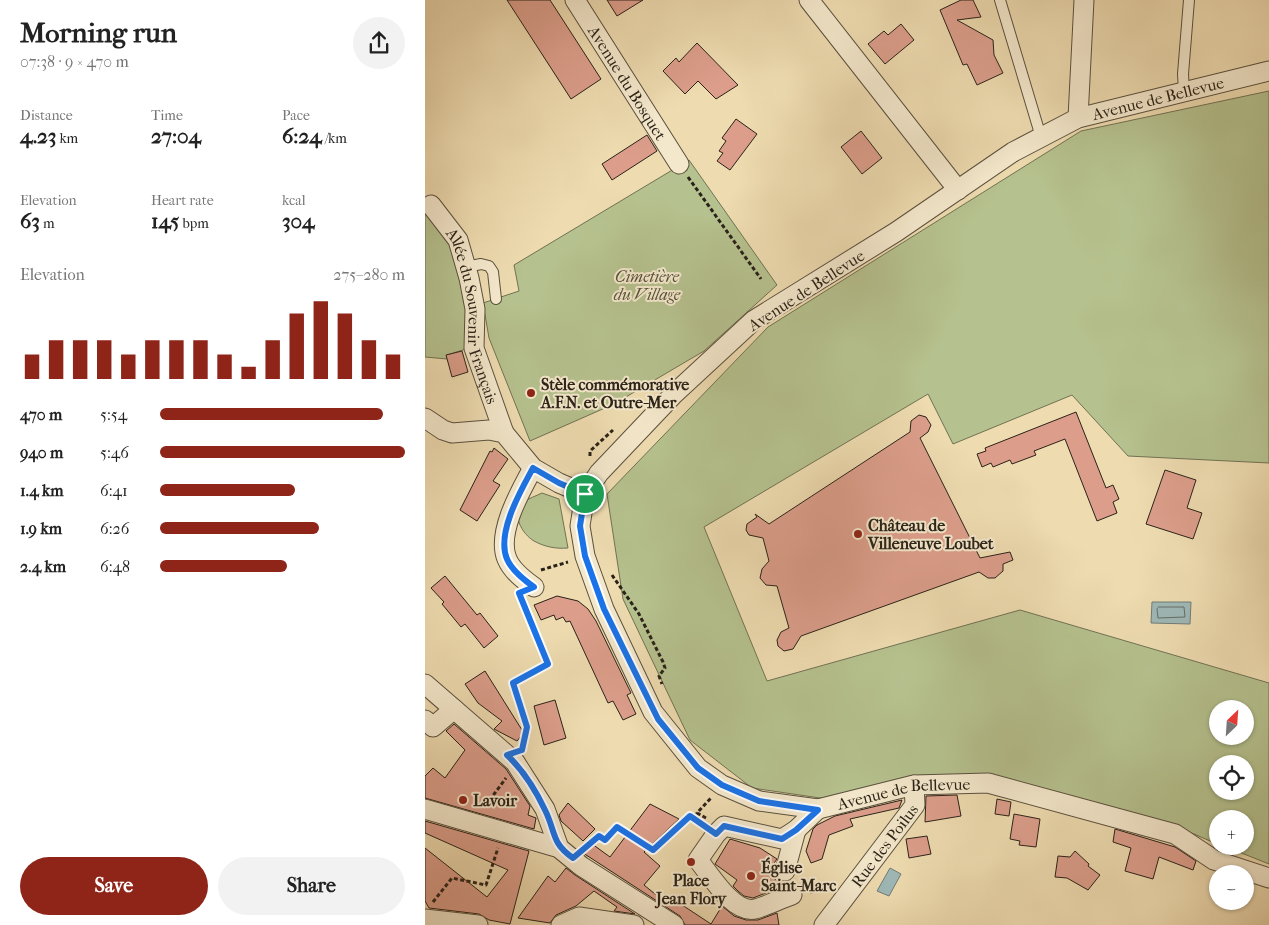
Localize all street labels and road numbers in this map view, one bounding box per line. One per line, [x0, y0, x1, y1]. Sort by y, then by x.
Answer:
street label: Avenue du Bosquet [583, 22, 670, 144]
street label: Avenue de Bellevue [1089, 73, 1226, 124]
street label: Allée du Souvenir Français [441, 223, 502, 407]
street label: Avenue de Bellevue [744, 246, 868, 336]
street label: Avenue de Bellevue [835, 774, 971, 814]
street label: Rue des Poilus [847, 800, 922, 891]

